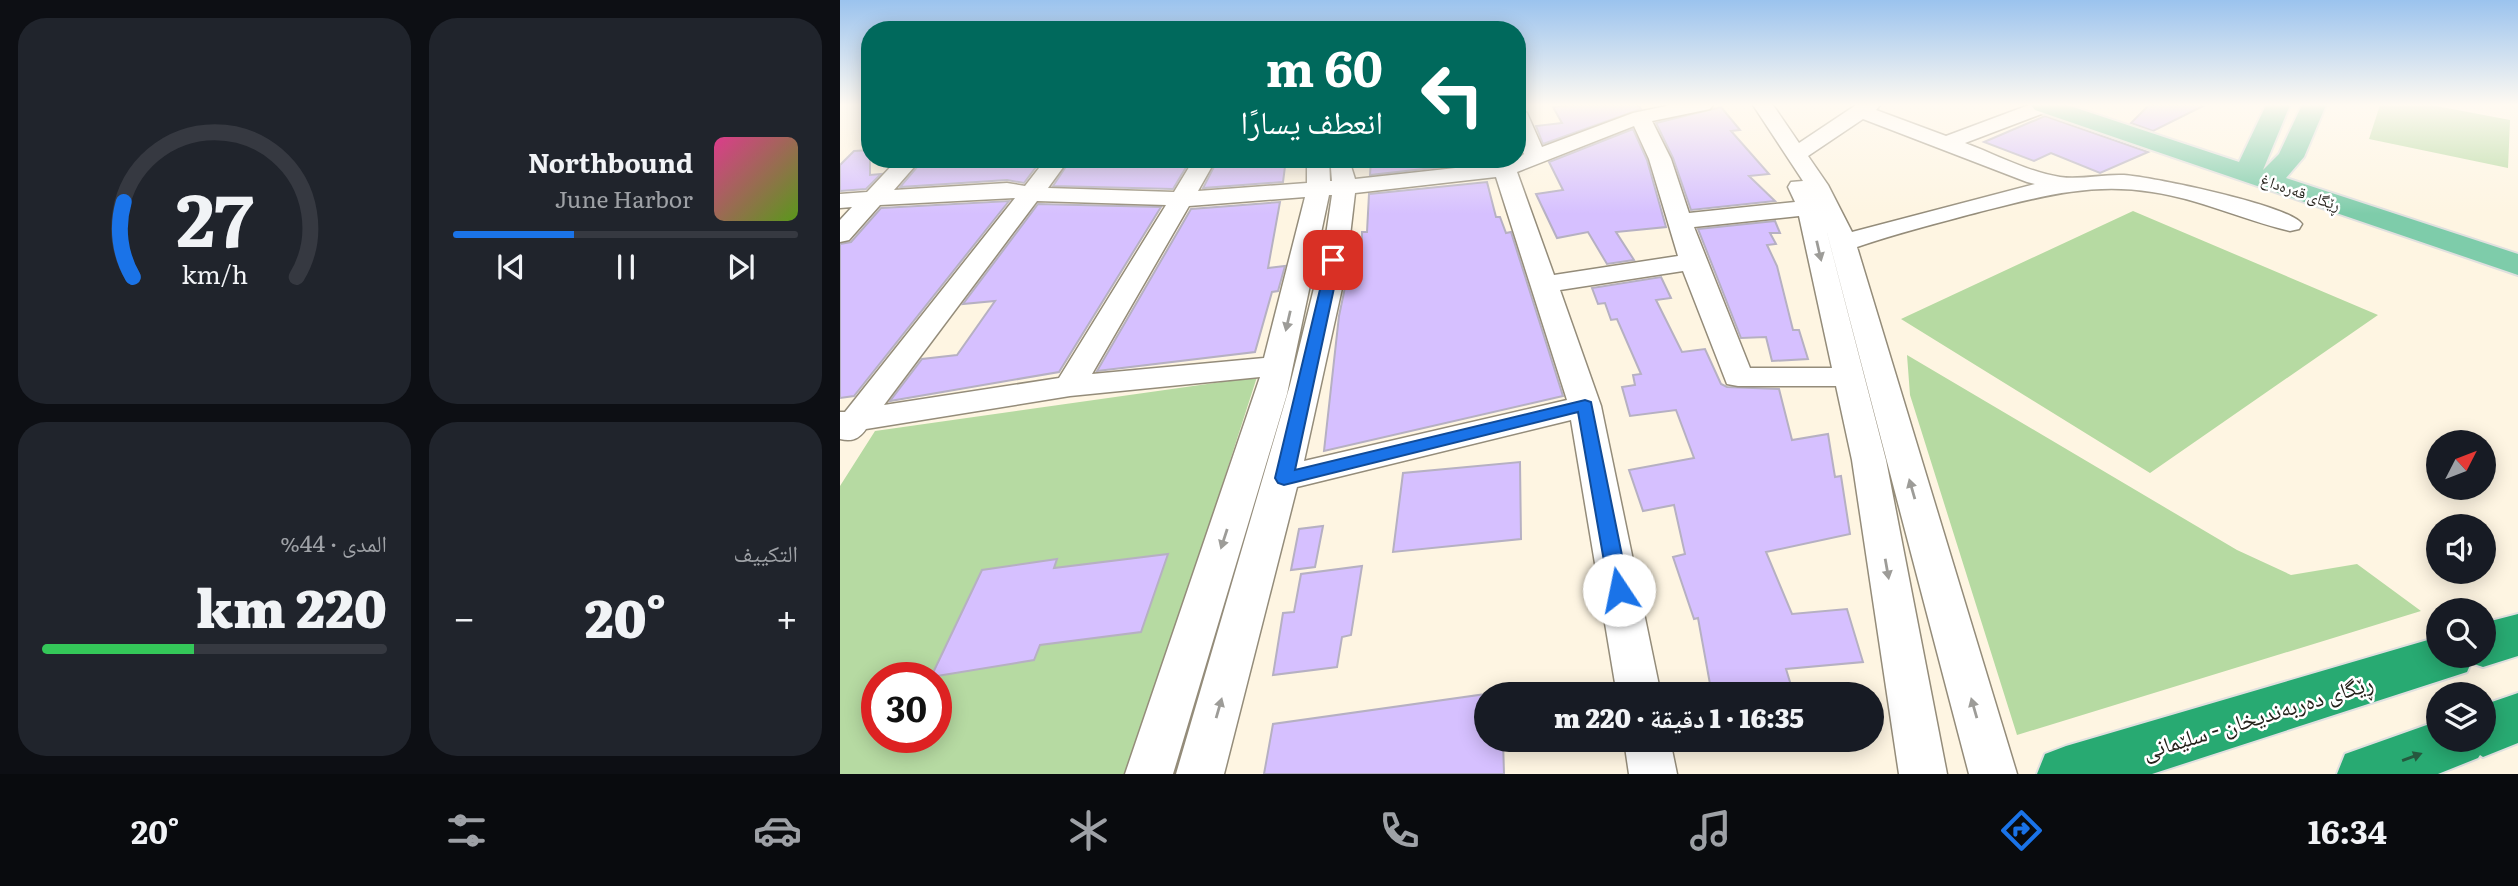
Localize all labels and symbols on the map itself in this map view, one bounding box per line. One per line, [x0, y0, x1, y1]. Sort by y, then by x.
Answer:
street label: ڕێگای قەرەداغ [2257, 166, 2344, 218]
pin [1303, 230, 1363, 290]
one-way arrow [1814, 240, 1825, 262]
one-way arrow [1282, 310, 1293, 332]
north arrow [2426, 430, 2496, 500]
one-way arrow [1907, 479, 1917, 500]
one-way arrow [1218, 529, 1229, 550]
position arrow [1582, 553, 1656, 627]
one-way arrow [1882, 558, 1893, 580]
speed limit sign: 30 [861, 662, 952, 753]
street label: ڕێگای دەربەندیخان - سلێمانی [2137, 664, 2378, 769]
one-way arrow [1968, 697, 1979, 719]
one-way arrow [1214, 698, 1224, 719]
one-way arrow [2402, 751, 2423, 762]

